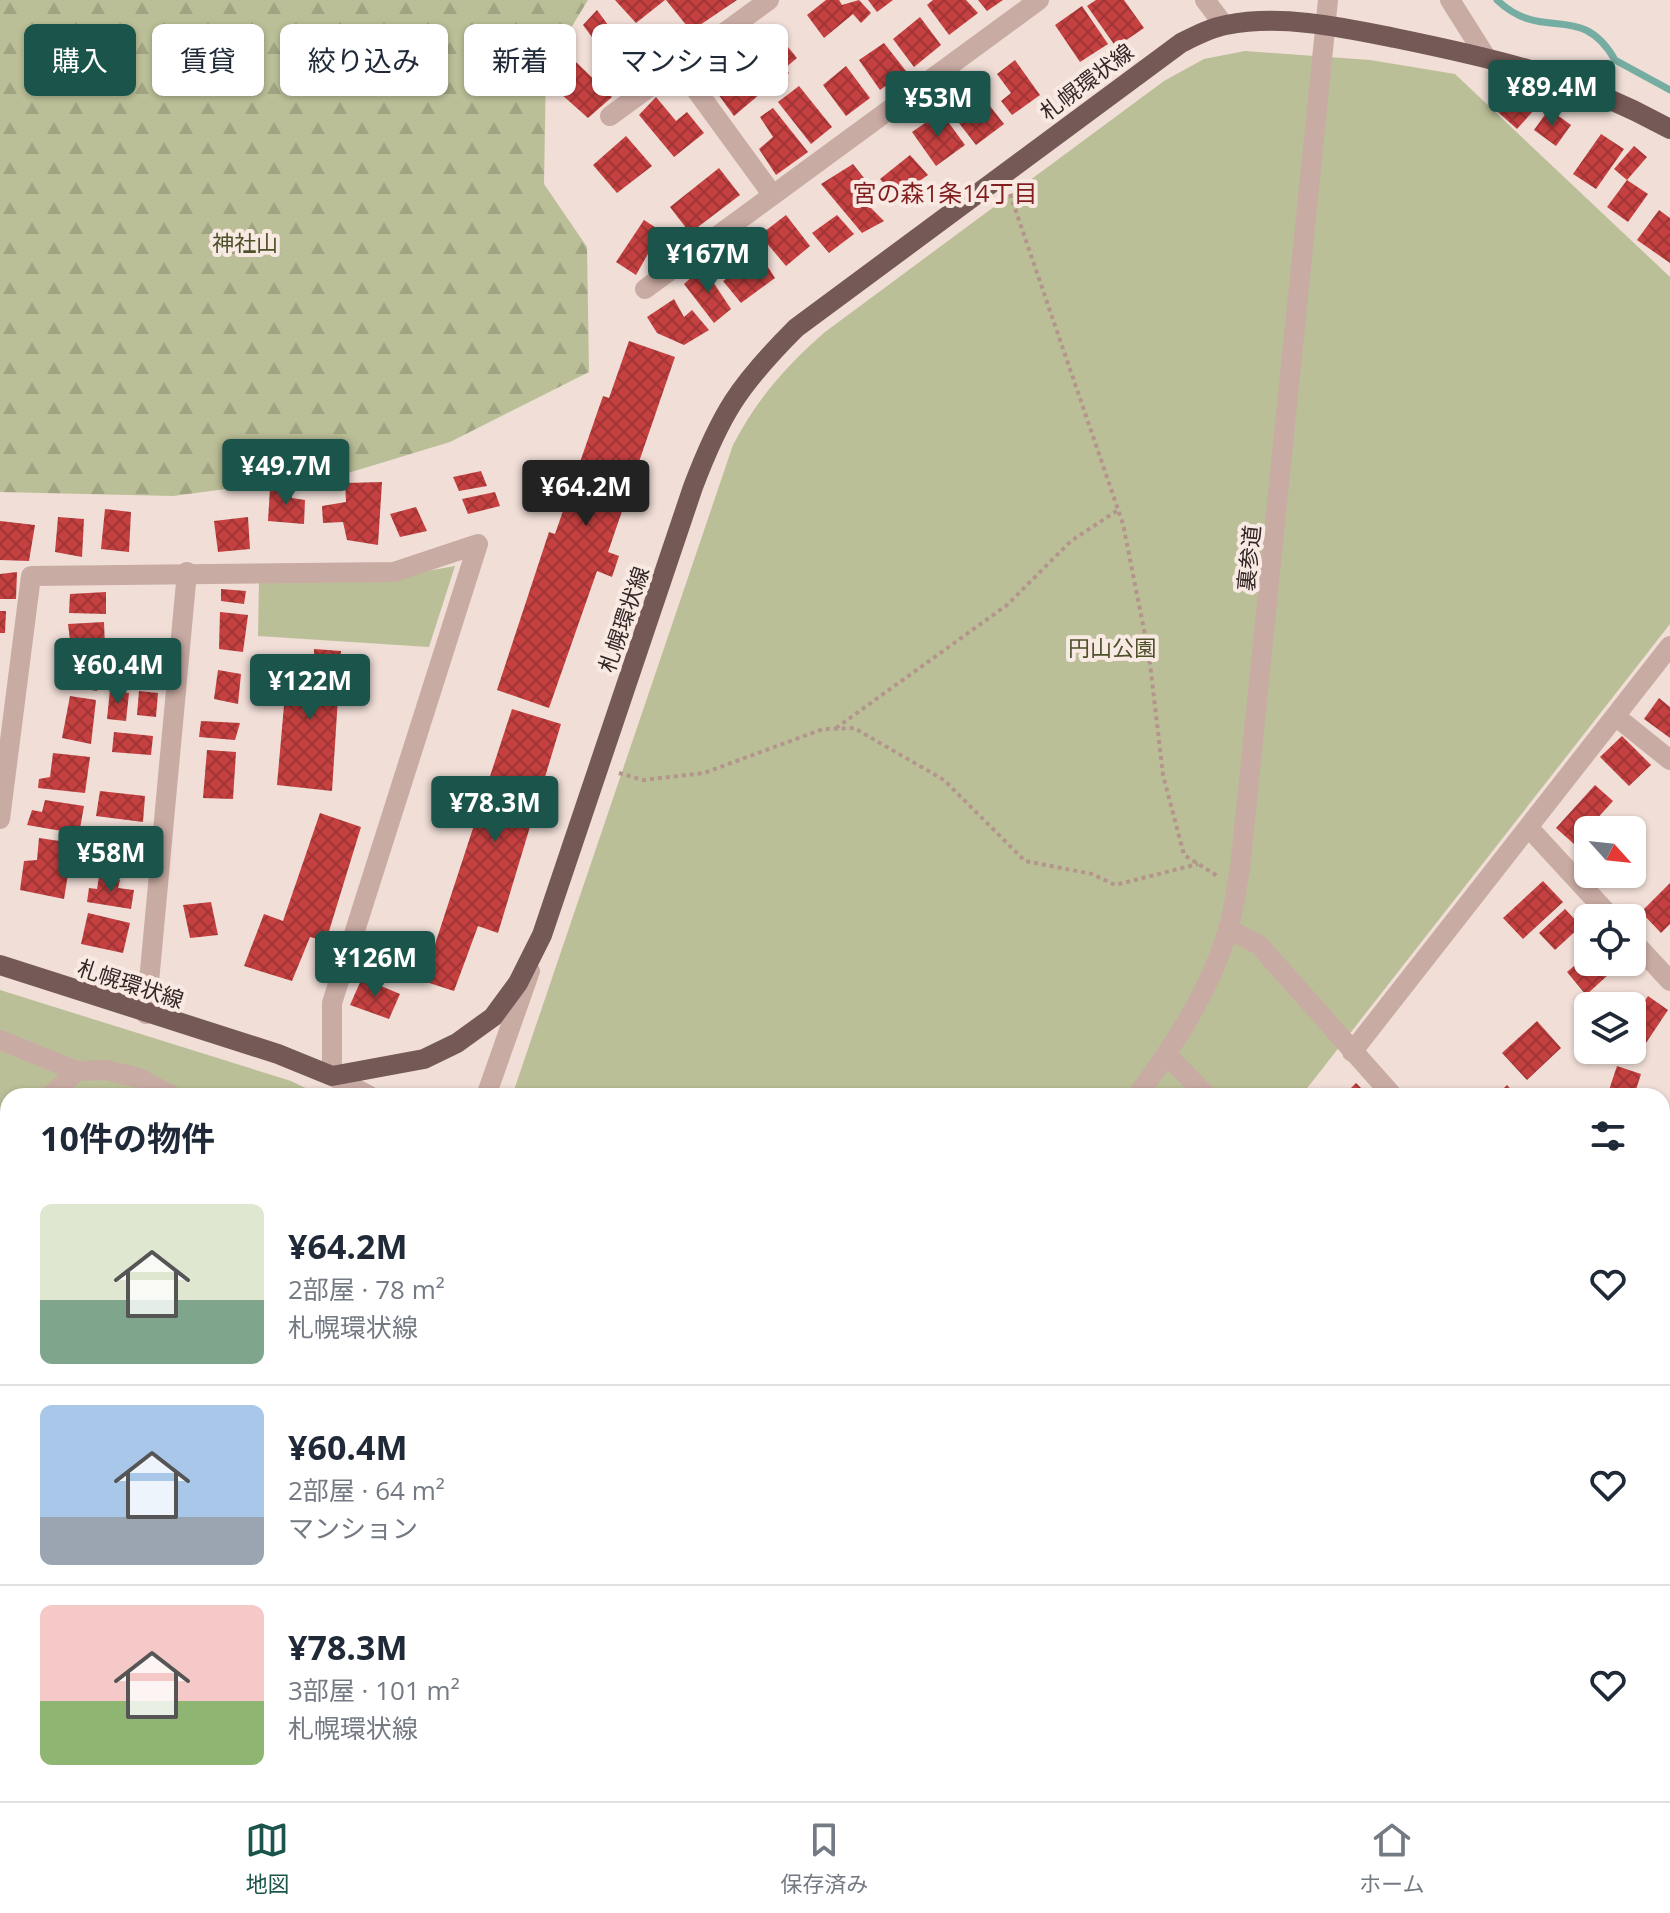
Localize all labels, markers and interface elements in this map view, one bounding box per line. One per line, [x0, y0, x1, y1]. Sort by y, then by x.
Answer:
chip: 購入 [24, 24, 136, 96]
chip: 賃貸 [152, 24, 264, 96]
chip: 絞り込み [280, 24, 448, 96]
chip: 新着 [464, 24, 576, 96]
chip: マンション [592, 24, 788, 96]
street label: 札幌環状線 [1033, 36, 1139, 126]
pin: ¥89.4M [1487, 60, 1617, 128]
text: ¥89.4M [1506, 68, 1598, 104]
pin: ¥53M [891, 71, 985, 139]
text: ¥53M [903, 79, 973, 115]
district label: 宮の森1条14丁目 [852, 176, 1038, 209]
park label: 神社山 [212, 227, 278, 257]
pin: ¥167M [652, 227, 764, 295]
text: ¥167M [666, 235, 750, 271]
pin: ¥49.7M [221, 439, 351, 507]
text: ¥49.7M [240, 447, 332, 483]
pin: ¥64.2M [521, 460, 651, 528]
text: ¥64.2M [540, 468, 632, 504]
street label: 裏参道 [1230, 524, 1266, 592]
street label: 札幌環状線 [591, 562, 655, 676]
park label: 円山公園 [1068, 632, 1156, 662]
pin: ¥60.4M [53, 638, 183, 706]
text: ¥60.4M [72, 646, 164, 682]
pin: ¥122M [254, 654, 366, 722]
text: ¥122M [268, 662, 352, 698]
pin: ¥78.3M [430, 776, 560, 844]
text: ¥78.3M [449, 784, 541, 820]
north arrow [1574, 816, 1646, 888]
map controls [1574, 816, 1646, 1064]
pin: ¥58M [64, 826, 158, 894]
text: ¥58M [76, 834, 146, 870]
button: locate [1574, 904, 1646, 976]
pin: ¥126M [319, 931, 431, 999]
text: ¥126M [333, 939, 417, 975]
street label: 札幌環状線 [74, 952, 188, 1014]
button: layers [1574, 992, 1646, 1064]
icon: filters [1586, 1114, 1630, 1158]
text: 10件の物件 [40, 1115, 215, 1161]
text: ¥64.2M [288, 1223, 408, 1269]
icon: home [104, 1236, 200, 1332]
icon: heart [1586, 1262, 1630, 1306]
text: 2部屋 · 78 m² [288, 1271, 445, 1307]
text: 札幌環状線 [288, 1309, 418, 1345]
text: ¥60.4M [288, 1424, 408, 1470]
icon: home [104, 1437, 200, 1533]
icon: heart [1586, 1463, 1630, 1507]
text: 2部屋 · 64 m² [288, 1472, 445, 1508]
text: マンション [288, 1510, 418, 1546]
text: ¥78.3M [288, 1624, 408, 1670]
icon: home [104, 1637, 200, 1733]
icon: heart [1586, 1663, 1630, 1707]
text: 3部屋 · 101 m² [288, 1672, 460, 1708]
text: 札幌環状線 [288, 1710, 418, 1746]
tab: 地図 [245, 1818, 289, 1898]
tab: 保存済み [780, 1818, 868, 1898]
tab: ホーム [1359, 1818, 1425, 1898]

